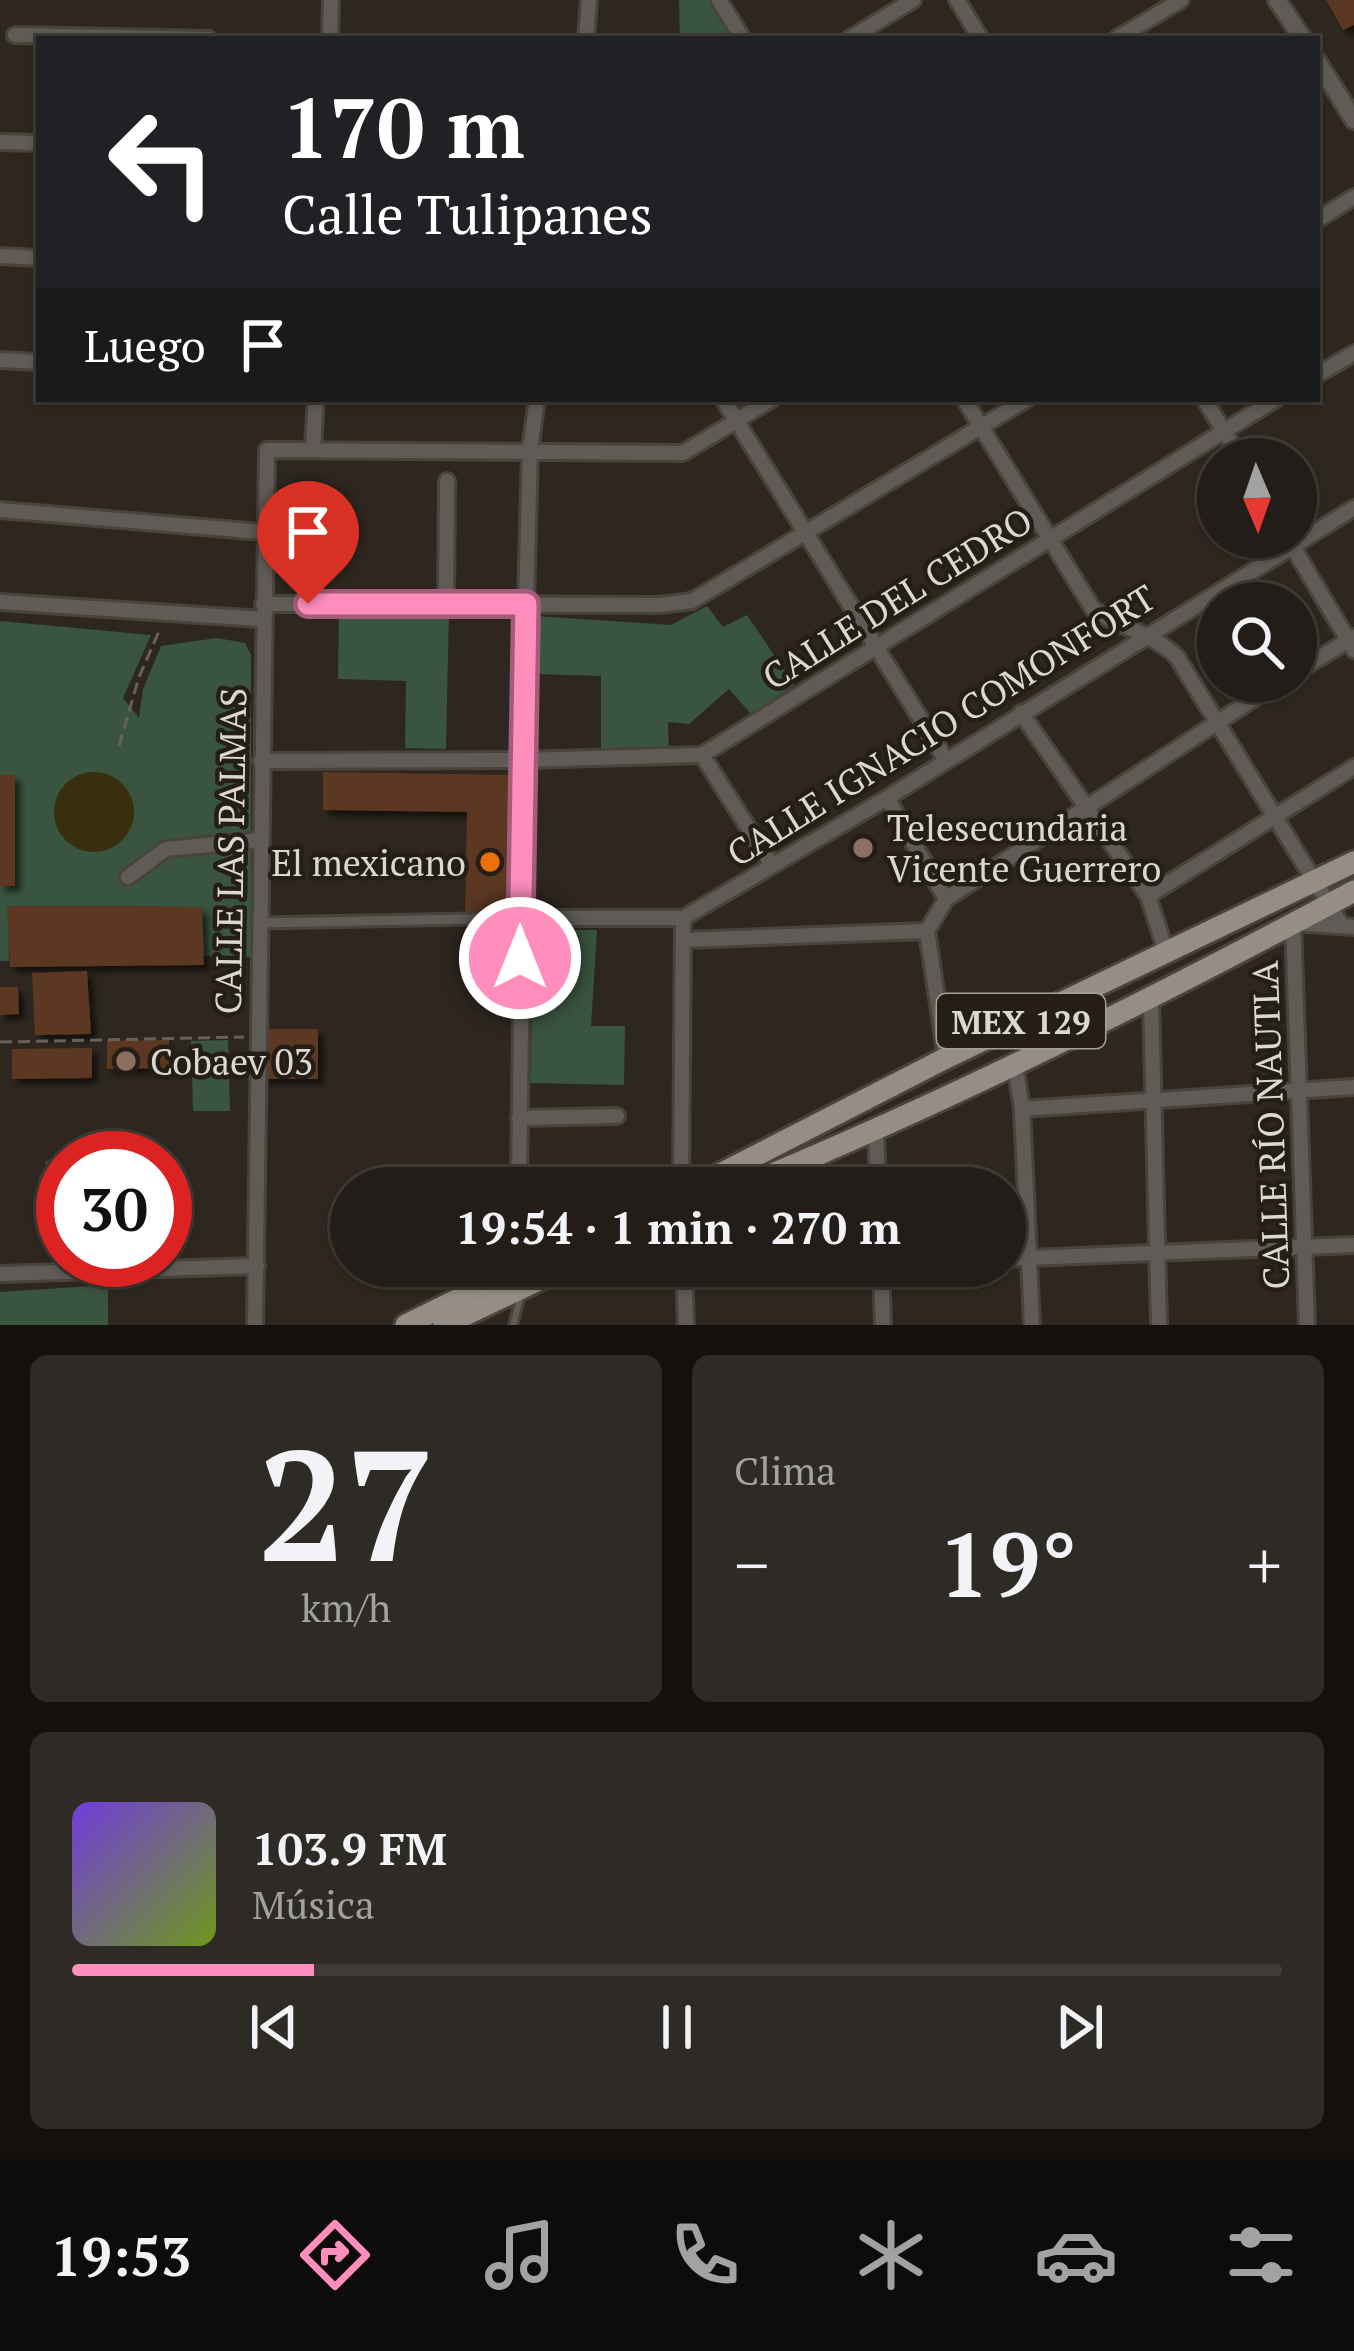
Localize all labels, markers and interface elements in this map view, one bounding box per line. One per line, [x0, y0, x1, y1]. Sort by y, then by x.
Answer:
text: 170 m [282, 71, 525, 182]
icon: left [84, 84, 240, 240]
text: Calle Tulipanes [282, 178, 653, 249]
icon: arrive [230, 312, 296, 378]
text: Luego [84, 315, 206, 375]
north arrow [1197, 438, 1317, 558]
map controls [1197, 438, 1317, 702]
pin [257, 481, 359, 604]
street label: CALLE DEL CEDRO [753, 496, 1041, 700]
icon: arrive [275, 499, 341, 565]
street label: CALLE IGNACIO COMONFORT [718, 573, 1164, 877]
button: search [1197, 582, 1317, 702]
street label: CALLE LAS PALMAS [204, 687, 256, 1015]
place label: Telesecundaria Vicente Guerrero [887, 804, 1161, 892]
marker: Telesecundaria Vicente Guerrero [850, 835, 876, 861]
place label: El mexicano [271, 839, 466, 886]
marker: El mexicano [477, 849, 503, 875]
position arrow [457, 895, 583, 1021]
street label: CALLE RÍO NAUTLA [1241, 959, 1299, 1290]
road number: MEX 129 [937, 994, 1105, 1048]
place label: Cobaev 03 [150, 1038, 313, 1085]
marker: Cobaev 03 [113, 1048, 139, 1074]
speed limit sign: 30 [36, 1131, 192, 1287]
text: 19:54 · 1 min · 270 m [455, 1197, 901, 1257]
text: 27 [258, 1399, 434, 1606]
text: Clima [734, 1444, 836, 1496]
text: 19° [939, 1503, 1077, 1623]
text: − [734, 1520, 769, 1608]
text: + [1247, 1520, 1282, 1608]
text: km/h [301, 1581, 391, 1633]
text: 103.9 FM [252, 1818, 447, 1878]
text: Música [252, 1878, 375, 1930]
icon: previous [241, 1994, 307, 2060]
icon: pause [644, 1994, 710, 2060]
icon: next [1047, 1994, 1113, 2060]
icon: directions [293, 2213, 377, 2297]
icon: music [478, 2213, 562, 2297]
icon: phone [663, 2213, 747, 2297]
icon: climate [849, 2213, 933, 2297]
icon: car [1034, 2213, 1118, 2297]
icon: filters [1219, 2213, 1303, 2297]
text: 19:53 [51, 2220, 191, 2291]

